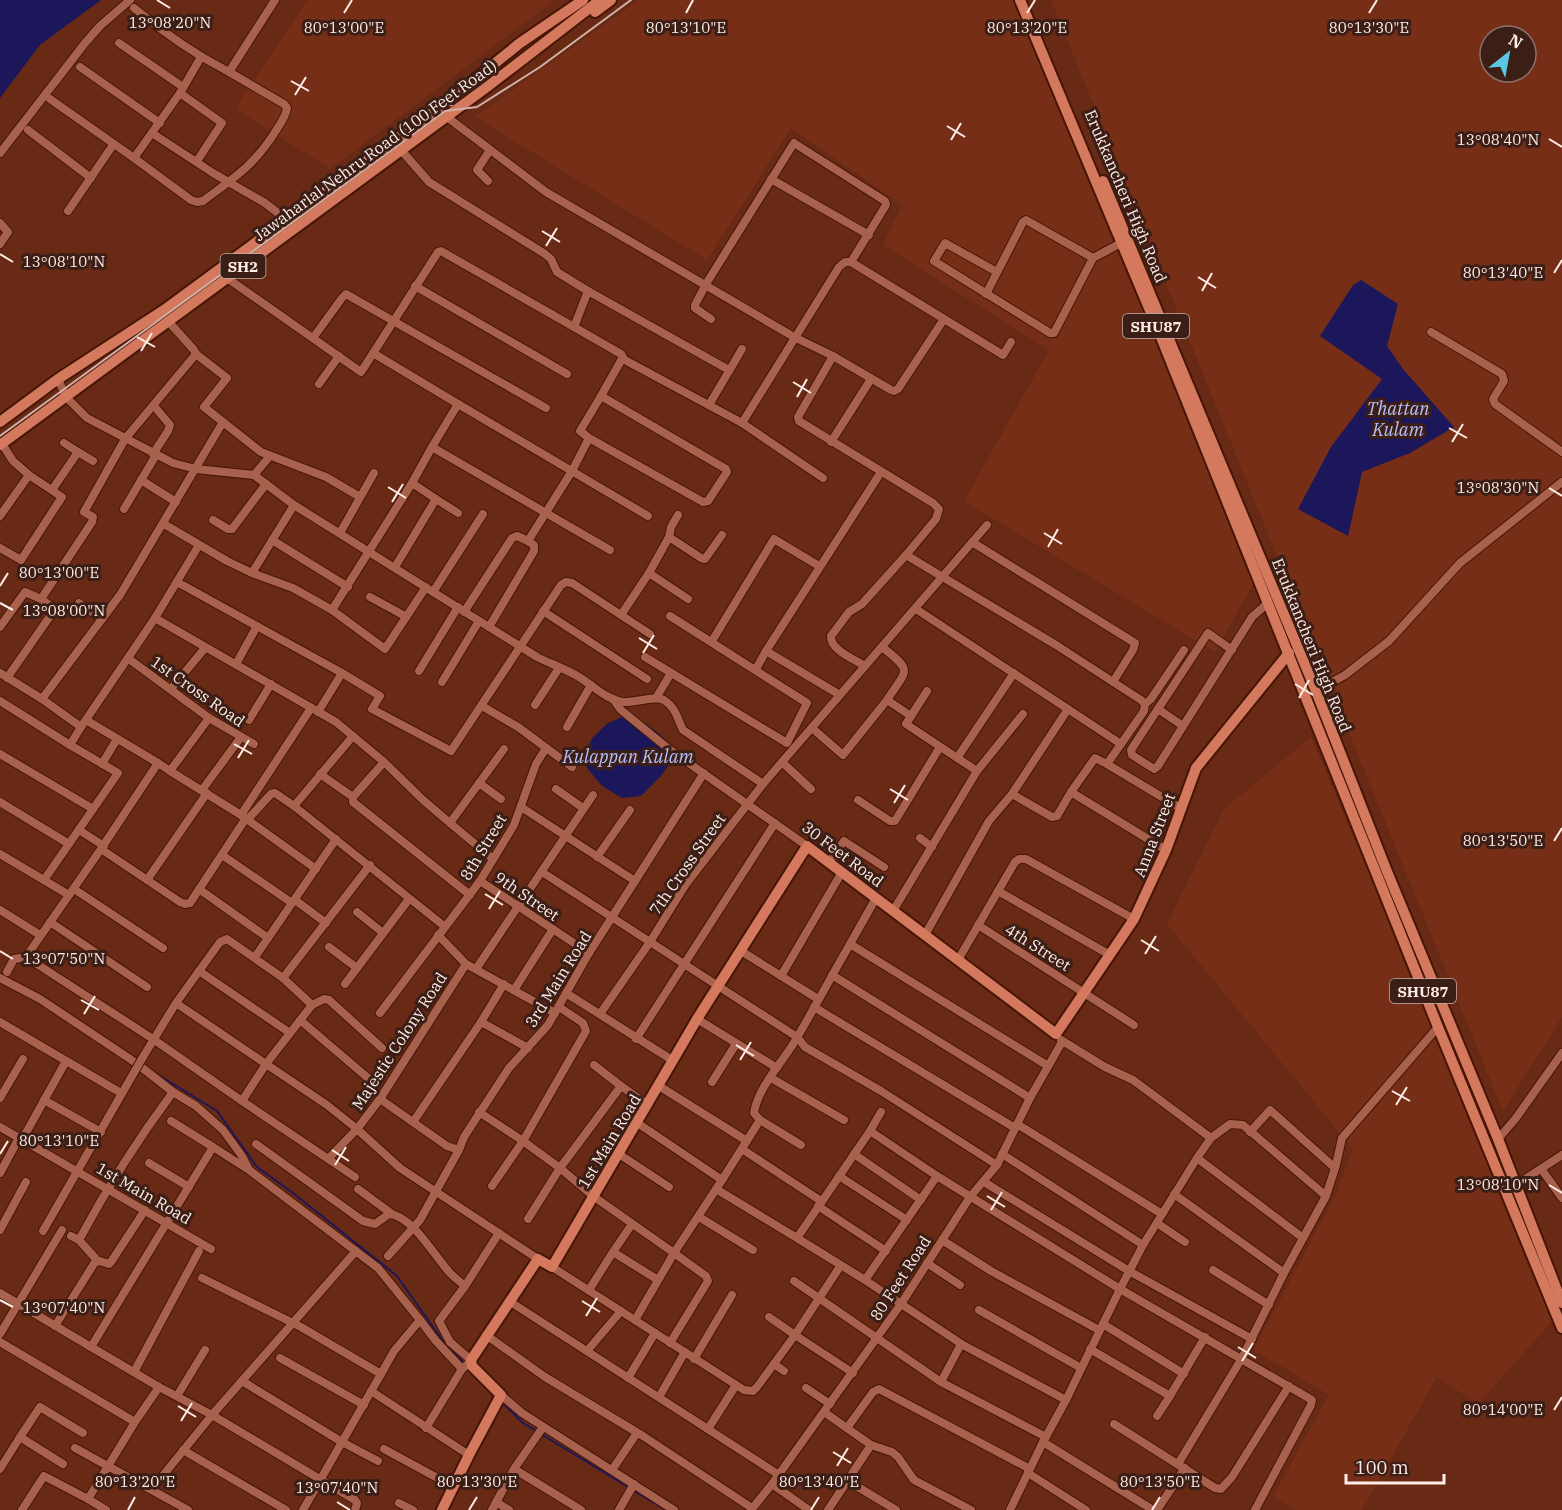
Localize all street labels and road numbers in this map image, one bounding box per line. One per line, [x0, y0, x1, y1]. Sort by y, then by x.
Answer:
street label: Jawaharlal Nehru Road (100 Feet Road) [250, 55, 500, 245]
street label: Erukkancheri High Road [1080, 106, 1172, 286]
road number: SH2 [220, 254, 266, 278]
road number: SHU87 [1123, 314, 1189, 338]
street label: Erukkancheri High Road [1268, 555, 1356, 735]
street label: 1st Cross Road [147, 651, 249, 731]
street label: Anna Street [1129, 790, 1179, 880]
street label: 7th Cross Street [645, 809, 730, 919]
street label: 8th Street [455, 810, 511, 884]
street label: 30 Feet Road [798, 817, 888, 891]
street label: 9th Street [491, 867, 564, 925]
street label: 4th Street [1001, 919, 1075, 975]
street label: 3rd Main Road [520, 927, 596, 1031]
street label: Majestic Colony Road [347, 968, 451, 1114]
road number: SHU87 [1390, 979, 1456, 1003]
street label: 1st Main Road [573, 1090, 645, 1192]
street label: 1st Main Road [93, 1158, 195, 1228]
street label: 80 Feet Road [865, 1232, 935, 1324]

